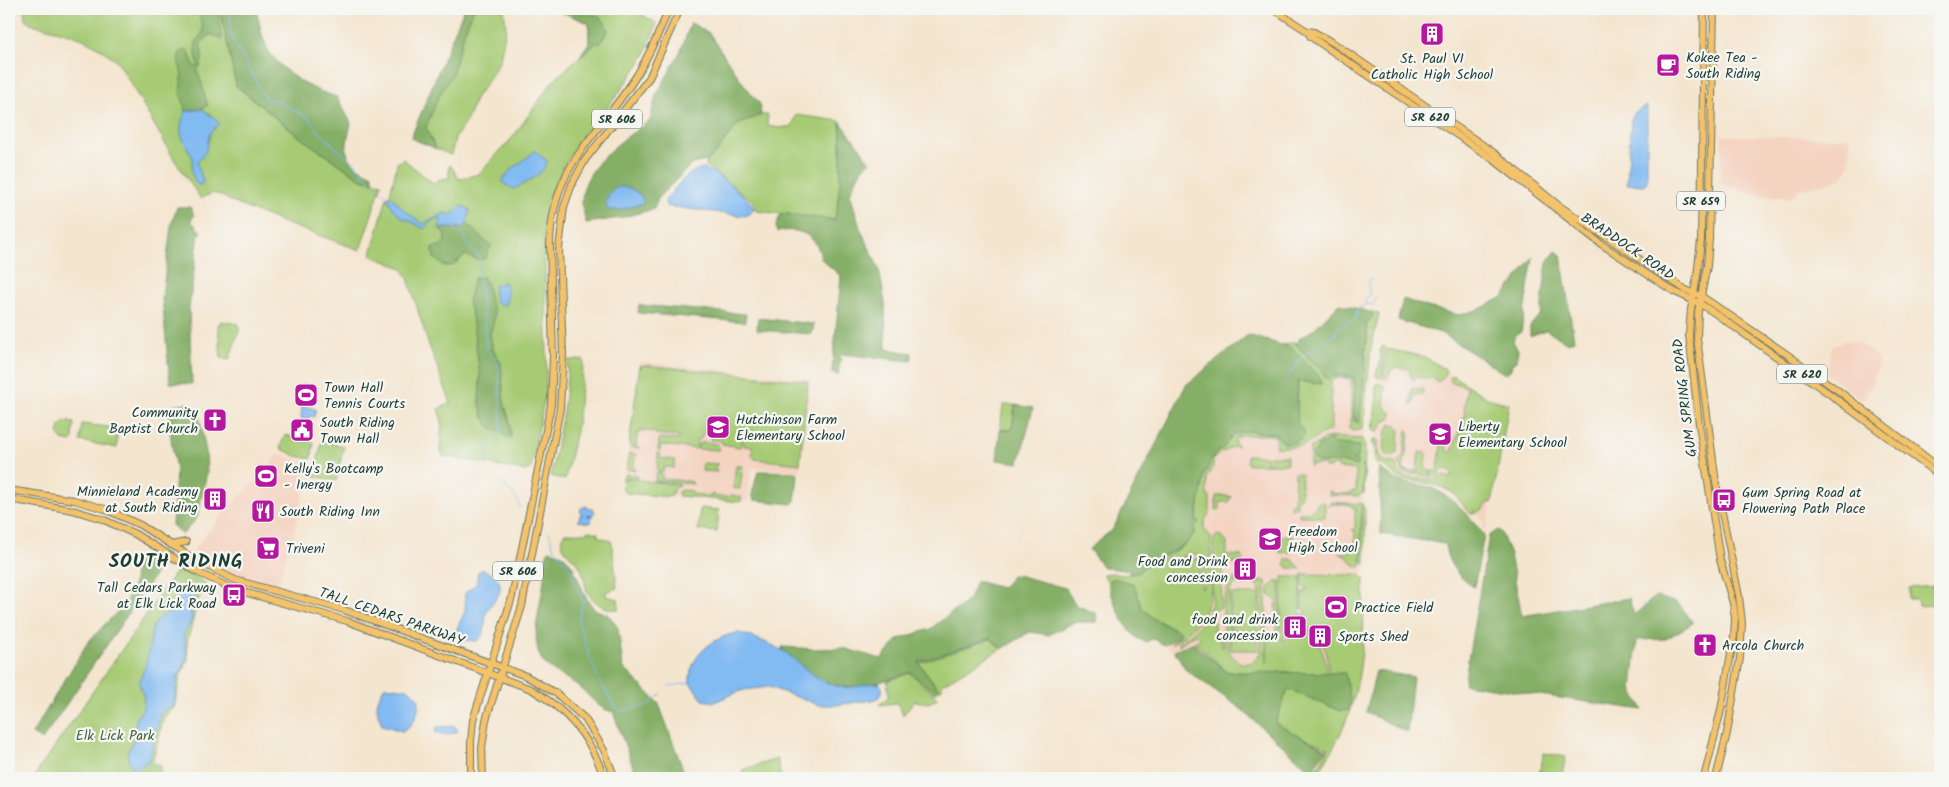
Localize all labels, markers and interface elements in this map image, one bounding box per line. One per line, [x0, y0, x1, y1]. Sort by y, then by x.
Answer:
building icon: St. Paul VI Catholic High School [1419, 21, 1445, 47]
place label: Kokee Tea - South Riding [1686, 47, 1761, 85]
place label: St. Paul VI Catholic High School [1371, 48, 1494, 86]
cafe icon: Kokee Tea - South Riding [1655, 52, 1681, 78]
road number: SR 620 [1405, 108, 1455, 126]
road number: SR 606 [592, 110, 642, 128]
road number: SR 659 [1677, 192, 1725, 210]
street label: BRADDOCK ROAD [1576, 207, 1679, 286]
street label: GUM SPRING ROAD [1667, 337, 1703, 458]
road number: SR 620 [1777, 364, 1827, 384]
place label: Town Hall Tennis Courts [324, 377, 405, 415]
sports icon: Town Hall Tennis Courts [293, 382, 319, 408]
place label: Community Baptist Church [109, 402, 198, 440]
church icon: Community Baptist Church [202, 407, 228, 433]
place label: Hutchinson Farm Elementary School [736, 409, 845, 447]
place label: South Riding Town Hall [320, 412, 395, 450]
school or university icon: Hutchinson Farm Elementary School [705, 414, 731, 440]
place label: Liberty Elementary School [1458, 416, 1567, 454]
public building icon: South Riding Town Hall [289, 417, 315, 443]
school or university icon: Liberty Elementary School [1427, 421, 1453, 447]
place label: Kelly's Bootcamp - Inergy [284, 458, 384, 496]
sports icon: Kelly's Bootcamp - Inergy [253, 463, 279, 489]
place label: Minnieland Academy at South Riding [77, 481, 198, 519]
place label: Gum Spring Road at Flowering Path Place [1742, 482, 1866, 520]
building icon: Minnieland Academy at South Riding [202, 486, 228, 512]
bus stop icon: Gum Spring Road at Flowering Path Place [1711, 487, 1737, 513]
restaurant icon: South Riding Inn [250, 498, 276, 524]
place label: South Riding Inn [280, 501, 380, 523]
place label: Freedom High School [1288, 521, 1358, 559]
school or university icon: Freedom High School [1257, 526, 1283, 552]
supermarket icon: Triveni [255, 535, 281, 561]
place label: Triveni [286, 538, 325, 560]
district label: SOUTH RIDING [109, 547, 243, 577]
place label: Food and Drink concession [1138, 551, 1228, 589]
building icon: Food and Drink concession [1232, 556, 1258, 582]
road number: SR 606 [493, 562, 543, 580]
place label: Tall Cedars Parkway at Elk Lick Road [97, 577, 217, 615]
bus stop icon: Tall Cedars Parkway at Elk Lick Road [221, 582, 247, 608]
street label: TALL CEDARS PARKWAY [316, 582, 468, 652]
sports icon: Practice Field [1323, 594, 1349, 620]
place label: Practice Field [1354, 597, 1434, 619]
place label: food and drink concession [1192, 609, 1278, 647]
building icon: food and drink concession [1282, 614, 1308, 640]
building icon: Sports Shed [1307, 623, 1333, 649]
place label: Sports Shed [1338, 626, 1409, 648]
church icon: Arcola Church [1692, 632, 1718, 658]
place label: Arcola Church [1722, 635, 1804, 657]
park label: Elk Lick Park [76, 725, 155, 747]

